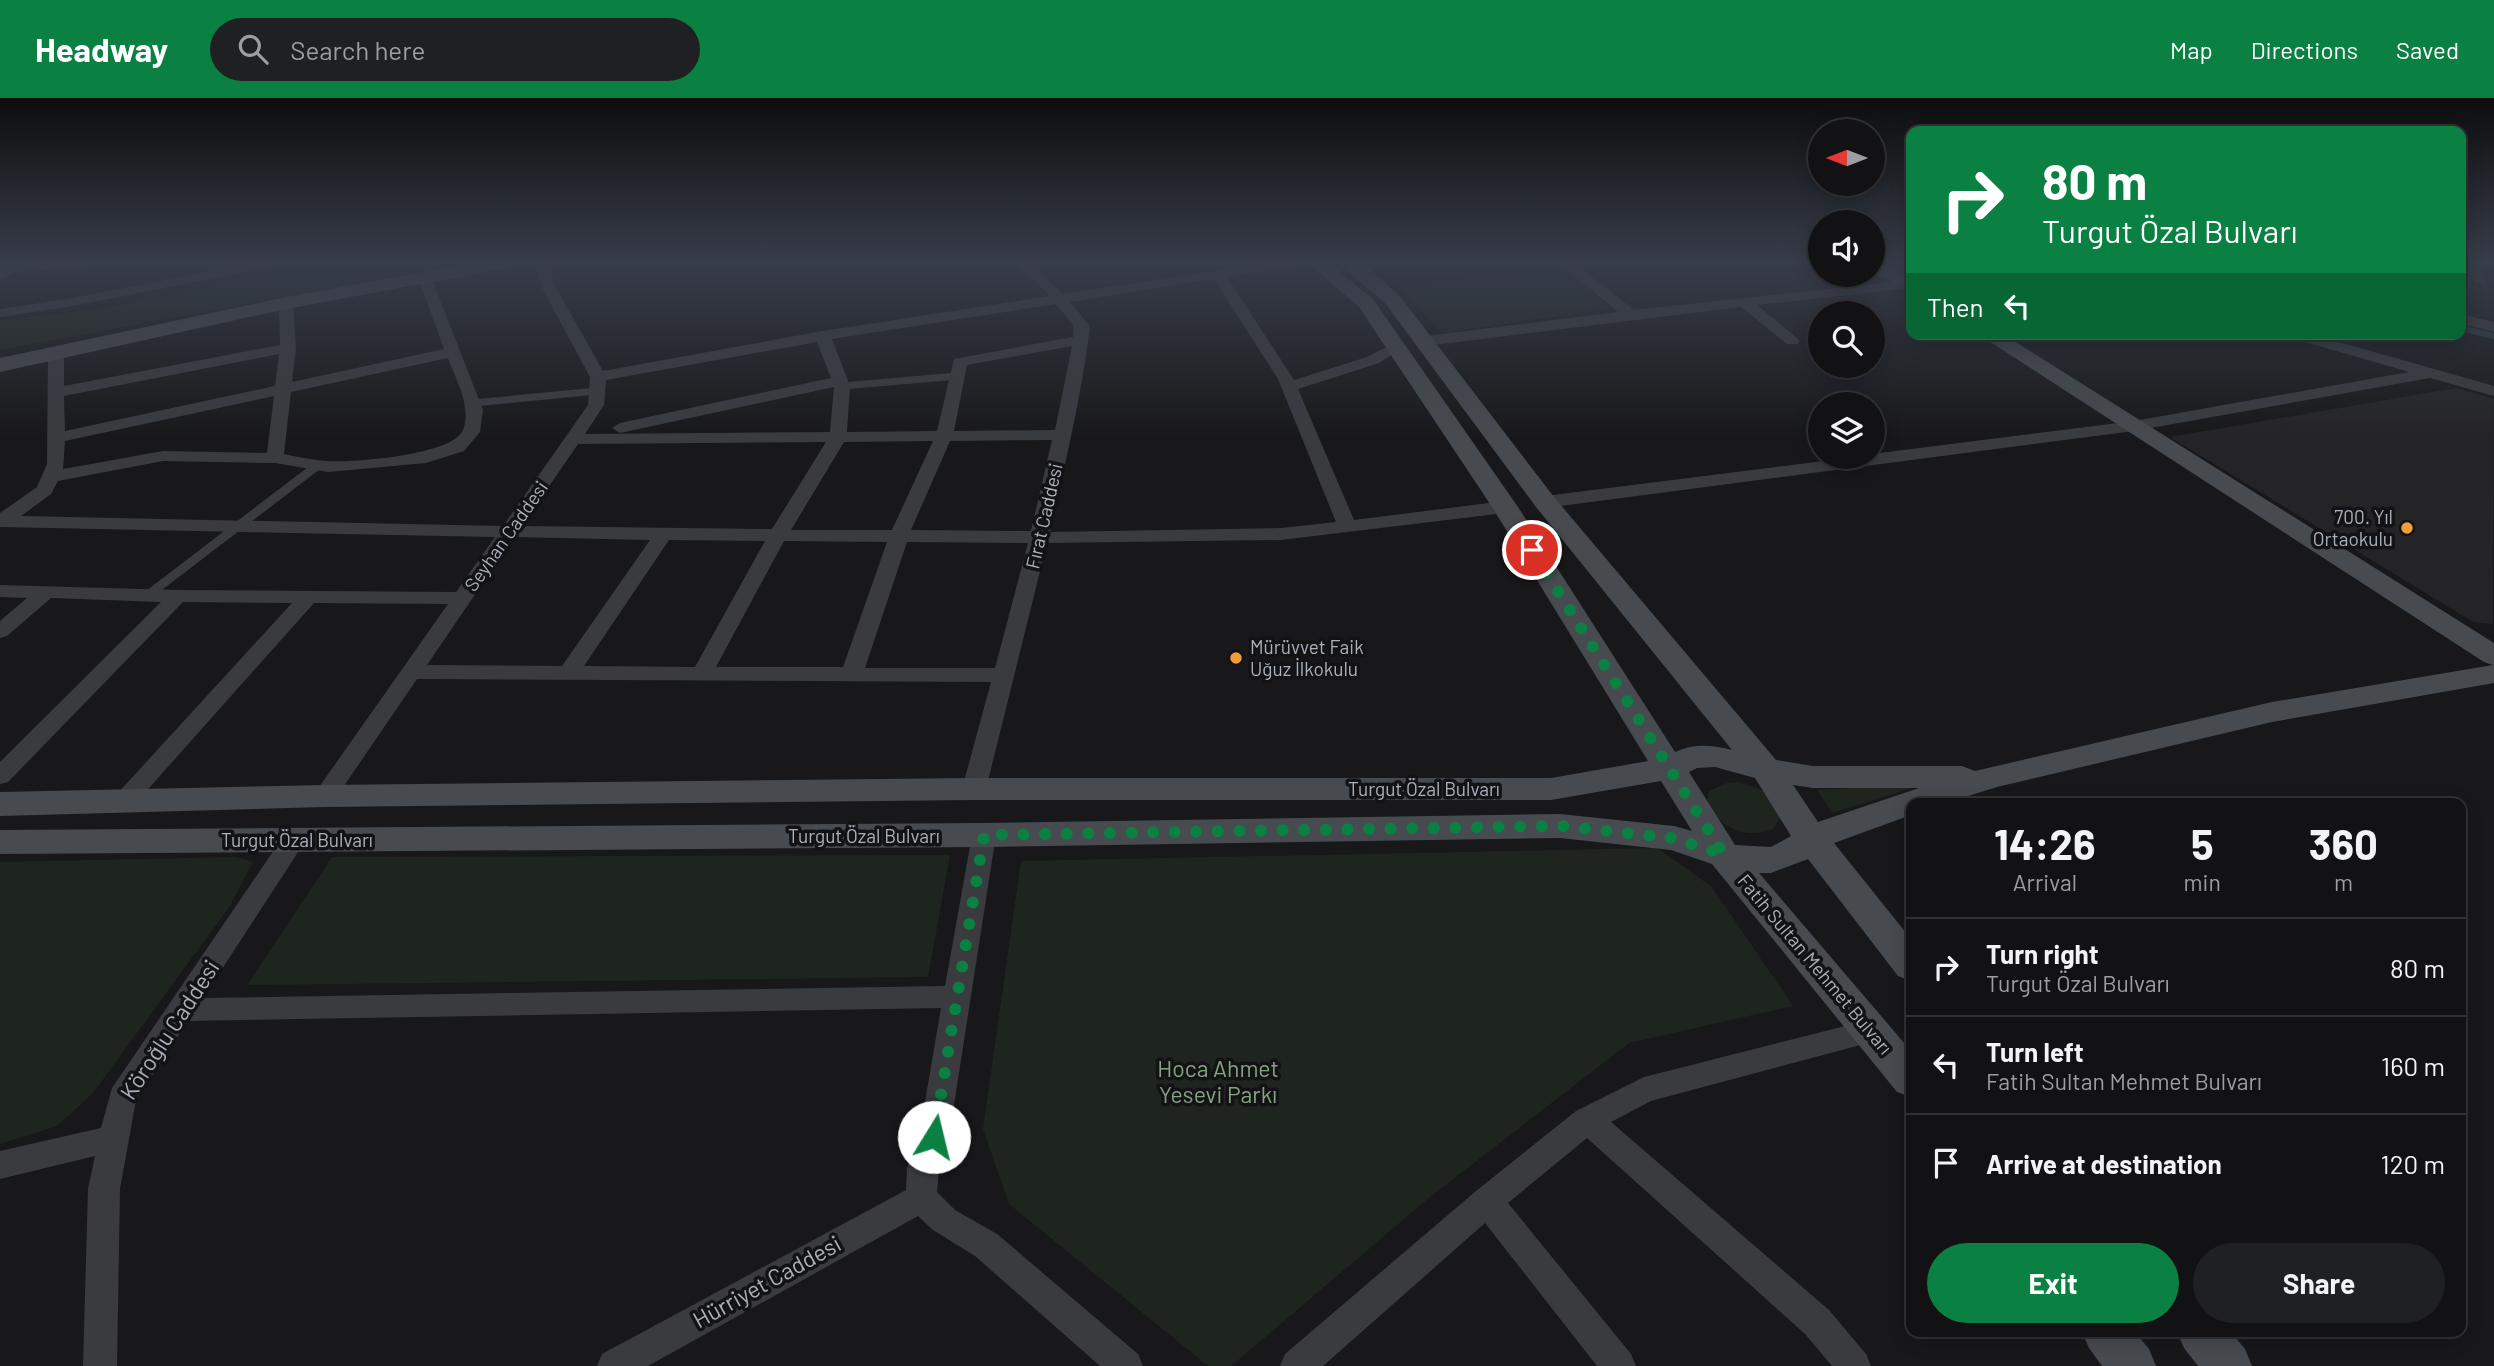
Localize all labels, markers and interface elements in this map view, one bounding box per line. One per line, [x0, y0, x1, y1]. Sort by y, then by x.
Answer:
search box [210, 18, 700, 81]
text: Headway [35, 29, 168, 69]
icon: search [234, 30, 272, 68]
text: Search here [290, 34, 425, 65]
text: Map [2170, 35, 2213, 64]
text: Directions [2251, 35, 2358, 64]
text: Saved [2396, 35, 2459, 64]
north arrow [1808, 119, 1885, 196]
map controls [1808, 119, 1885, 469]
text: 80 m [2042, 151, 2147, 210]
icon: right [1927, 154, 2018, 245]
button: sound [1808, 210, 1885, 287]
text: Turgut Özal Bulvarı [2042, 211, 2298, 249]
icon: left [1998, 287, 2036, 325]
text: Then [1927, 291, 1984, 322]
button: search [1808, 301, 1885, 378]
button: layers [1808, 392, 1885, 469]
street label: Fırat Caddesi [1020, 461, 1067, 571]
street label: Seyhan Caddesi [459, 476, 552, 595]
place label: 700. Yıl Ortaokulu [2313, 505, 2393, 550]
pin [1502, 520, 1562, 580]
marker: 700. Yıl Ortaokulu [2399, 520, 2415, 536]
icon: arrive [1513, 531, 1551, 569]
place label: Mürüvvet Faik Uğuz İlkokulu [1250, 635, 1364, 680]
marker: Mürüvvet Faik Uğuz İlkokulu [1228, 650, 1244, 666]
street label: Turgut Özal Bulvarı [1348, 777, 1500, 800]
text: 14:26 [1994, 818, 2096, 868]
text: 5 [2191, 818, 2214, 868]
text: 360 [2309, 818, 2378, 868]
street label: Turgut Özal Bulvarı [788, 824, 940, 847]
street label: Turgut Özal Bulvarı [221, 828, 373, 851]
text: Arrival [2013, 868, 2077, 896]
text: min [2184, 868, 2221, 896]
text: m [2334, 868, 2353, 896]
street label: Fatih Sultan Mehmet Bulvarı [1733, 869, 1897, 1058]
text: Turn right [1986, 938, 2099, 969]
icon: right [1927, 948, 1965, 986]
text: 80 m [2390, 952, 2445, 983]
street label: Köroğlu Caddesi [114, 954, 225, 1105]
text: Turgut Özal Bulvarı [1986, 969, 2170, 997]
text: Turn left [1986, 1036, 2084, 1067]
icon: left [1927, 1046, 1965, 1084]
text: 160 m [2381, 1050, 2445, 1081]
park label: Hoca Ahmet Yesevi Parkı [1157, 1054, 1279, 1108]
text: Fatih Sultan Mehmet Bulvarı [1986, 1067, 2262, 1095]
position arrow [897, 1100, 971, 1174]
icon: arrive [1927, 1144, 1965, 1182]
text: Arrive at destination [1986, 1148, 2222, 1179]
text: 120 m [2381, 1148, 2445, 1179]
street label: Hürriyet Caddesi [688, 1229, 845, 1333]
button: Exit [1927, 1243, 2179, 1323]
button: Share [2193, 1243, 2445, 1323]

